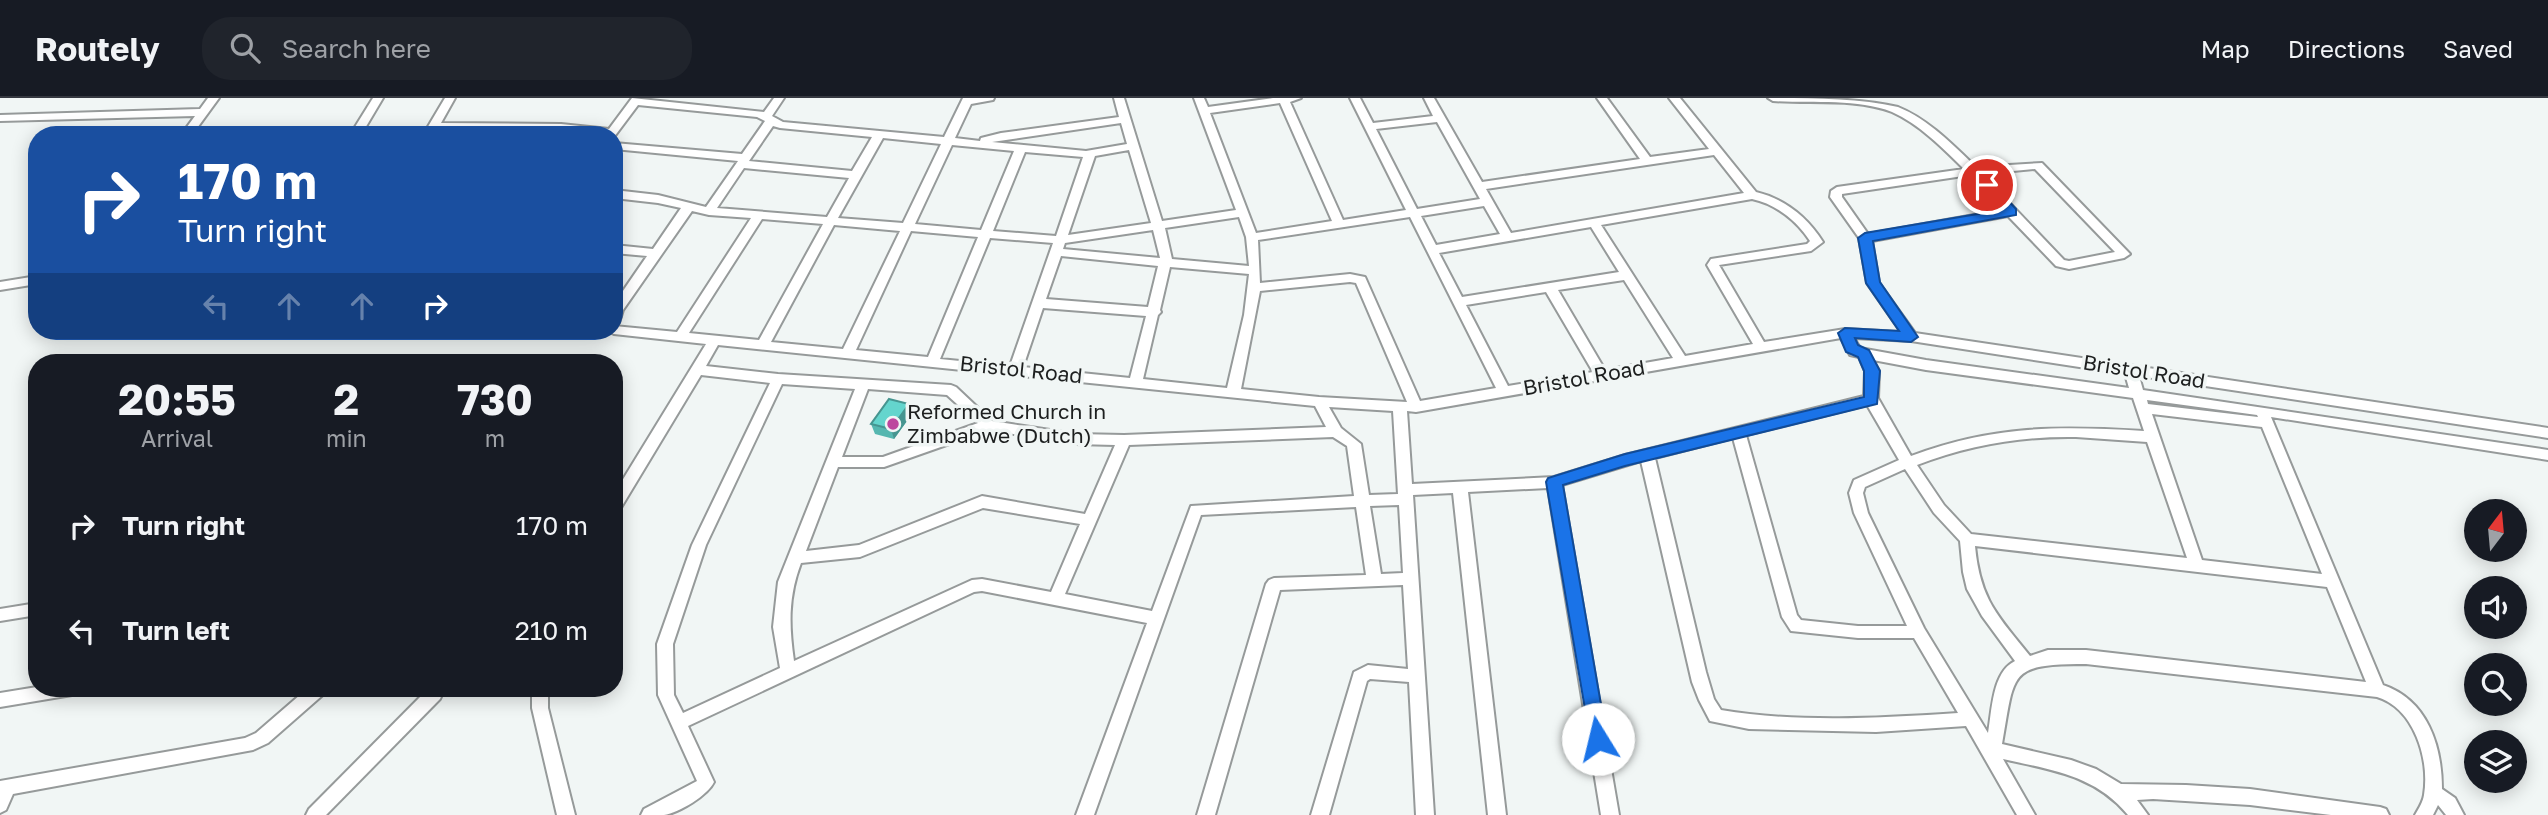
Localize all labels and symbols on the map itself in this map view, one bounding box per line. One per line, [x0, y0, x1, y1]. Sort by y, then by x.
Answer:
pin [1957, 155, 2017, 215]
street label: Bristol Road [2081, 349, 2207, 394]
street label: Bristol Road [958, 350, 1084, 388]
street label: Bristol Road [1521, 353, 1647, 401]
place label: Reformed Church in Zimbabwe (Dutch) [907, 398, 1106, 448]
marker: Reformed Church in Zimbabwe (Dutch) [885, 416, 901, 432]
north arrow [2464, 499, 2527, 562]
position arrow [1561, 702, 1635, 776]

